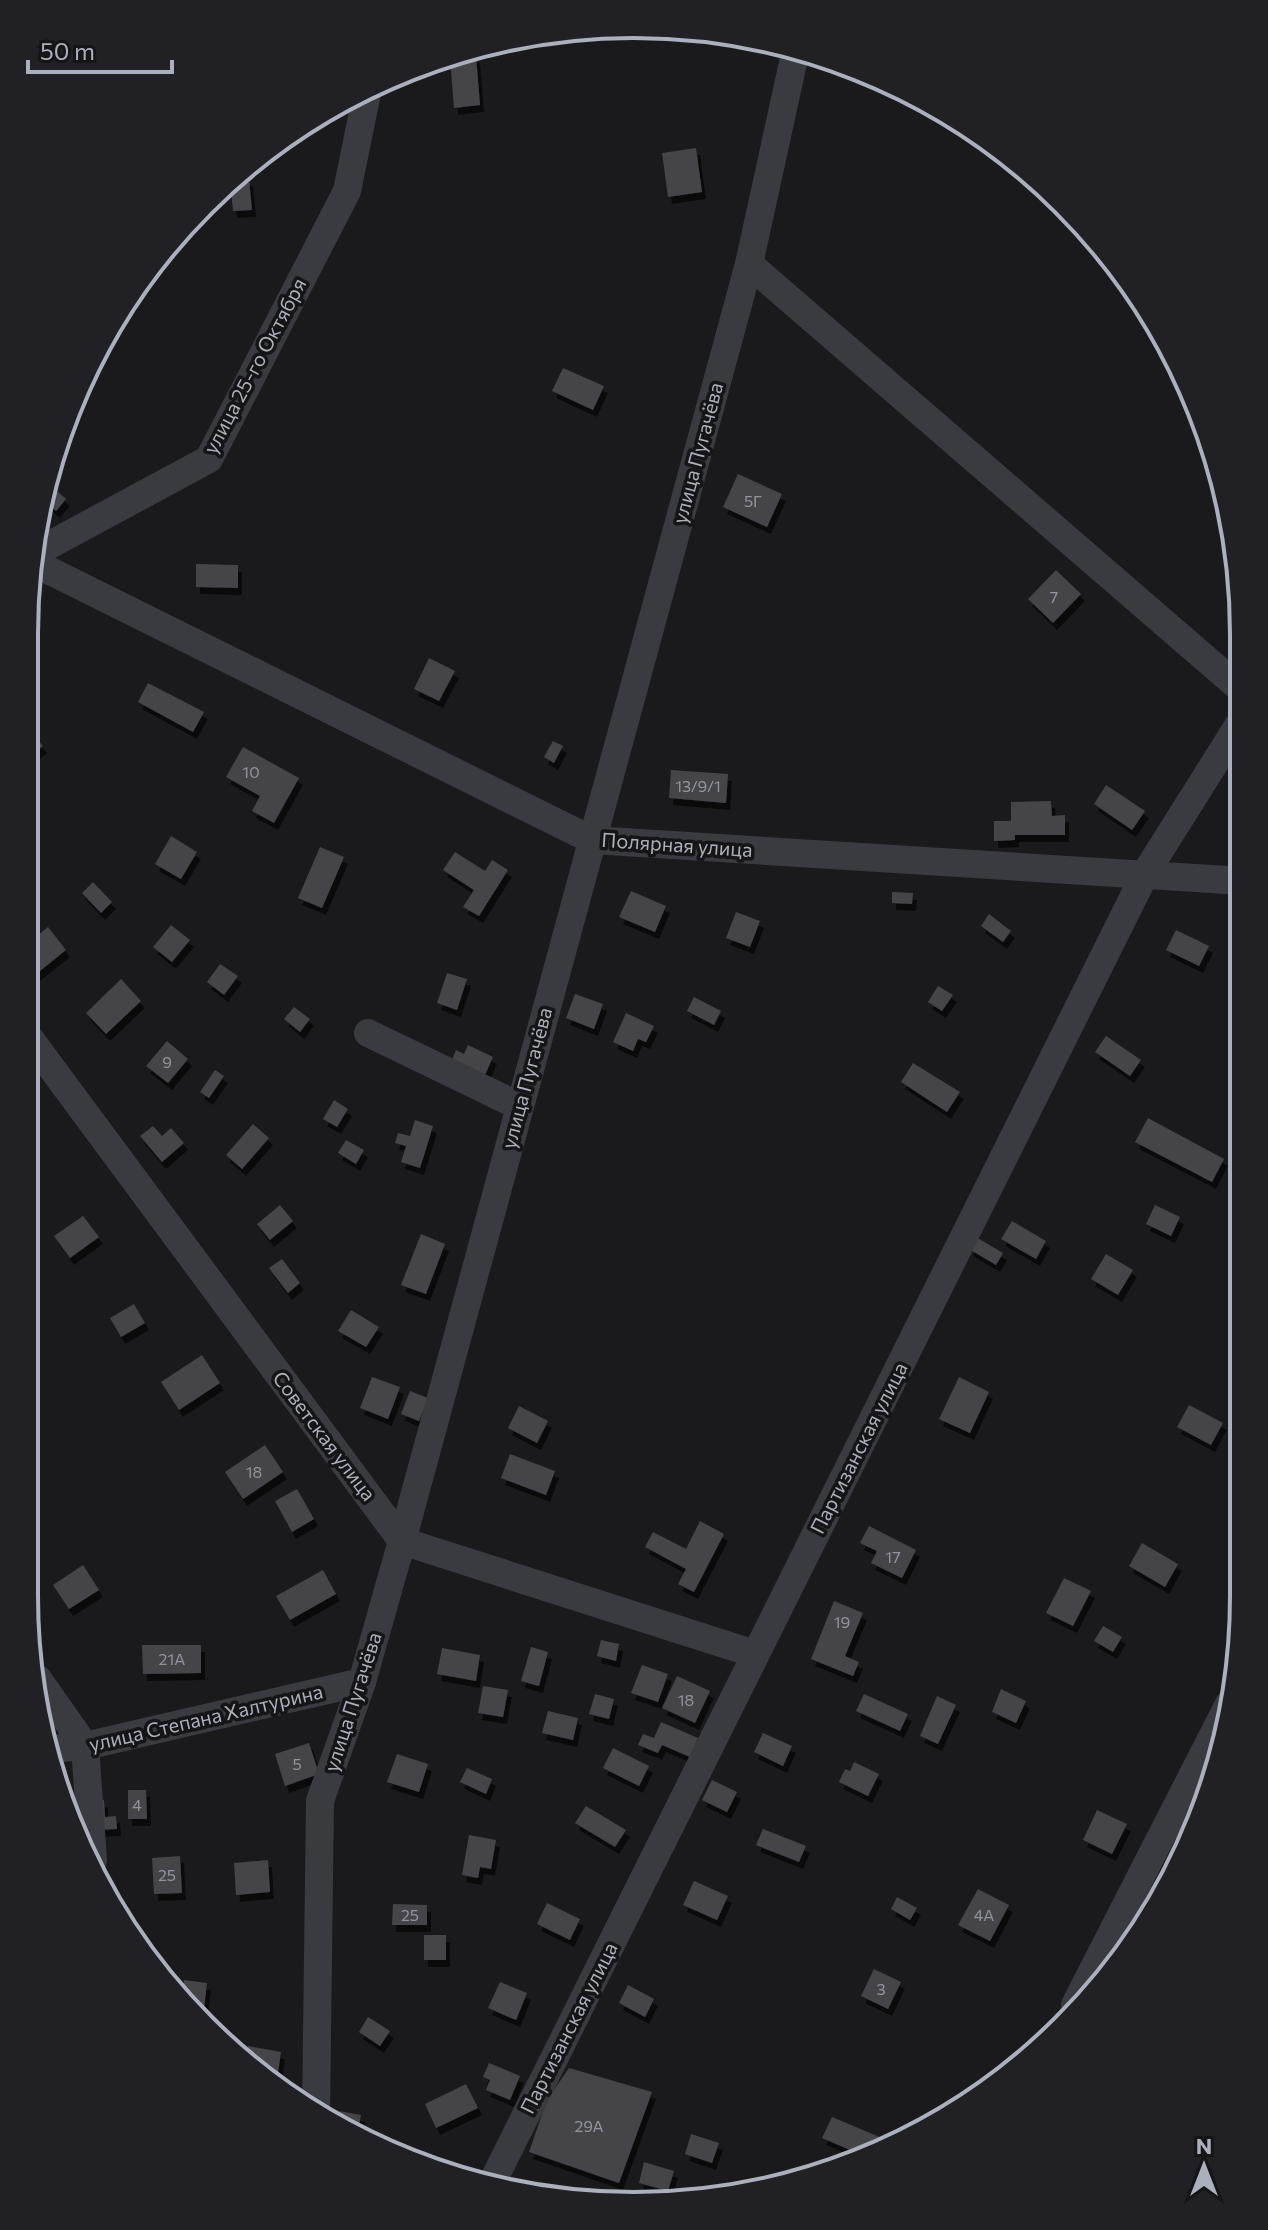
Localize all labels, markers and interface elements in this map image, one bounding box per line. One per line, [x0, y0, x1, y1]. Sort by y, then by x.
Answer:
scale bar [28, 24, 172, 74]
text: 50 m [40, 36, 95, 65]
street label: улица 25-го Октября [198, 274, 311, 457]
street label: улица Пугачёва [667, 380, 727, 526]
house number: 5Г [744, 491, 762, 510]
house number: 7 [1050, 587, 1058, 606]
house number: 10 [242, 762, 260, 781]
house number: 13/9/1 [675, 776, 721, 795]
street label: Полярная улица [601, 827, 753, 861]
street label: улица Пугачёва [496, 1005, 556, 1151]
house number: 9 [162, 1052, 172, 1071]
street label: Партизанская улица [804, 1358, 912, 1537]
street label: Советская улица [268, 1366, 381, 1505]
house number: 18 [246, 1462, 262, 1481]
house number: 17 [885, 1547, 901, 1566]
house number: 19 [834, 1612, 850, 1631]
street label: улица Пугачёва [318, 1629, 386, 1774]
house number: 21А [159, 1649, 185, 1668]
street label: улица Степана Халтурина [87, 1678, 325, 1756]
house number: 18 [678, 1690, 694, 1709]
house number: 5 [292, 1754, 302, 1773]
house number: 4 [132, 1795, 142, 1814]
house number: 25 [158, 1865, 176, 1884]
house number: 25 [401, 1905, 419, 1924]
house number: 4А [974, 1905, 994, 1924]
street label: Партизанская улица [514, 1938, 622, 2117]
house number: 3 [876, 1979, 886, 1998]
house number: 29А [574, 2116, 604, 2135]
north arrow [1164, 2126, 1244, 2206]
text: N [1196, 2132, 1212, 2159]

